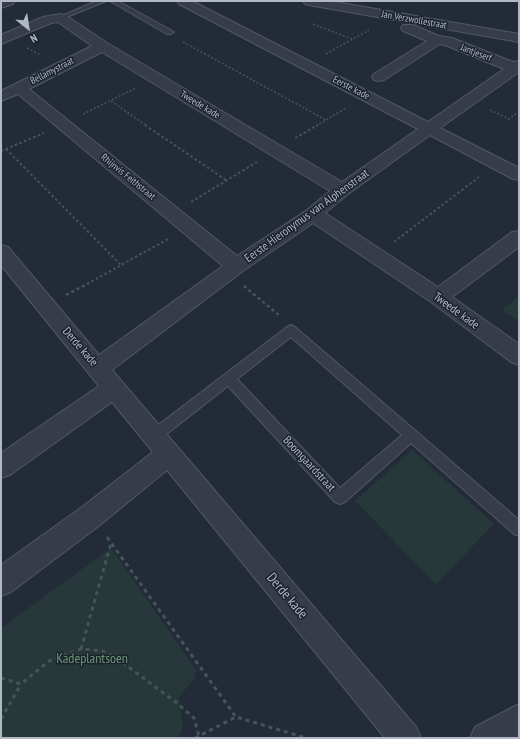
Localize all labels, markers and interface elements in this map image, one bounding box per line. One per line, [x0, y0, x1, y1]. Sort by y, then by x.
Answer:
north arrow [8, 8, 48, 48]
street label: Jan Verzwollestraat [380, 8, 448, 32]
text: N [28, 31, 40, 46]
street label: Jantjeserf [459, 42, 493, 64]
street label: Bellamystraat [28, 55, 76, 87]
street label: Eerste kade [331, 74, 371, 102]
street label: Tweede kade [178, 88, 222, 122]
street label: Rhijnvis Feithstraat [98, 151, 158, 203]
street label: Eerste Hieronymus van Alphenstraat [242, 166, 372, 266]
street label: Tweede kade [430, 290, 482, 332]
street label: Derde kade [59, 325, 101, 369]
street label: Boomgaardstraat [280, 433, 338, 495]
street label: Derde kade [263, 570, 311, 622]
park label: Kadeplantsoen [56, 651, 128, 667]

